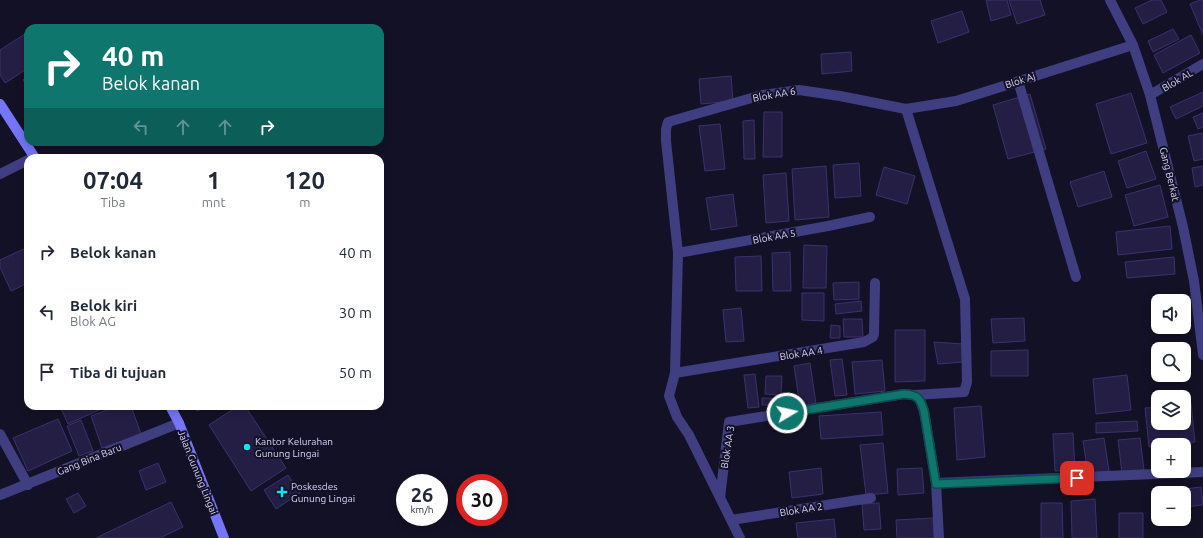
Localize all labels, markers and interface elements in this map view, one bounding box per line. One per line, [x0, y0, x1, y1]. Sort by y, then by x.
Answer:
icon: right [36, 40, 88, 92]
text: 40 m [102, 40, 164, 71]
street label: Blok AL [1160, 67, 1195, 94]
street label: Blok Aj [1004, 70, 1037, 91]
text: Belok kanan [102, 73, 200, 93]
street label: Blok AA 6 [752, 85, 797, 104]
icon: left [130, 116, 152, 138]
icon: ahead [172, 116, 194, 138]
icon: ahead [214, 116, 236, 138]
icon: right [256, 116, 278, 138]
street label: Gang Berkat [1157, 146, 1182, 202]
text: 07:04 [83, 167, 143, 194]
text: 1 [207, 167, 221, 194]
text: 120 [285, 167, 325, 194]
text: Tiba [100, 195, 125, 209]
text: mnt [202, 195, 226, 209]
text: m [299, 195, 310, 209]
street label: Blok AA 5 [752, 227, 796, 246]
icon: right [36, 241, 58, 263]
text: Belok kanan [70, 244, 156, 261]
text: 40 m [339, 244, 372, 261]
map controls [1151, 294, 1191, 526]
button: sound [1151, 294, 1191, 334]
text: Belok kiri [70, 297, 137, 314]
icon: left [36, 301, 58, 323]
text: 30 m [339, 304, 372, 321]
text: Blok AG [70, 314, 116, 328]
button: search [1151, 342, 1191, 382]
street label: Blok AA 4 [779, 345, 824, 362]
icon: arrive [36, 361, 58, 383]
text: Tiba di tujuan [70, 364, 166, 381]
text: 50 m [339, 364, 372, 381]
button: layers [1151, 390, 1191, 430]
position arrow [766, 392, 808, 434]
street label: Blok AA 3 [719, 425, 736, 469]
street label: Jalan Gunung Lingai [176, 428, 219, 516]
place label: Kantor Kelurahan Gunung Lingai [255, 436, 333, 459]
button: + [1151, 438, 1191, 478]
street label: Gang Bina Baru [55, 442, 123, 477]
marker: Kantor Kelurahan Gunung Lingai [242, 442, 252, 452]
pin [1060, 461, 1094, 495]
icon: arrive [1066, 467, 1088, 489]
speed limit sign: 30 [456, 474, 508, 526]
place label: Poskesdes Gunung Lingai [291, 481, 355, 504]
text: 26 [411, 483, 433, 506]
marker: Poskesdes Gunung Lingai [276, 486, 288, 498]
button: − [1151, 486, 1191, 526]
street label: Blok AA 2 [779, 501, 823, 518]
text: km/h [410, 504, 434, 515]

